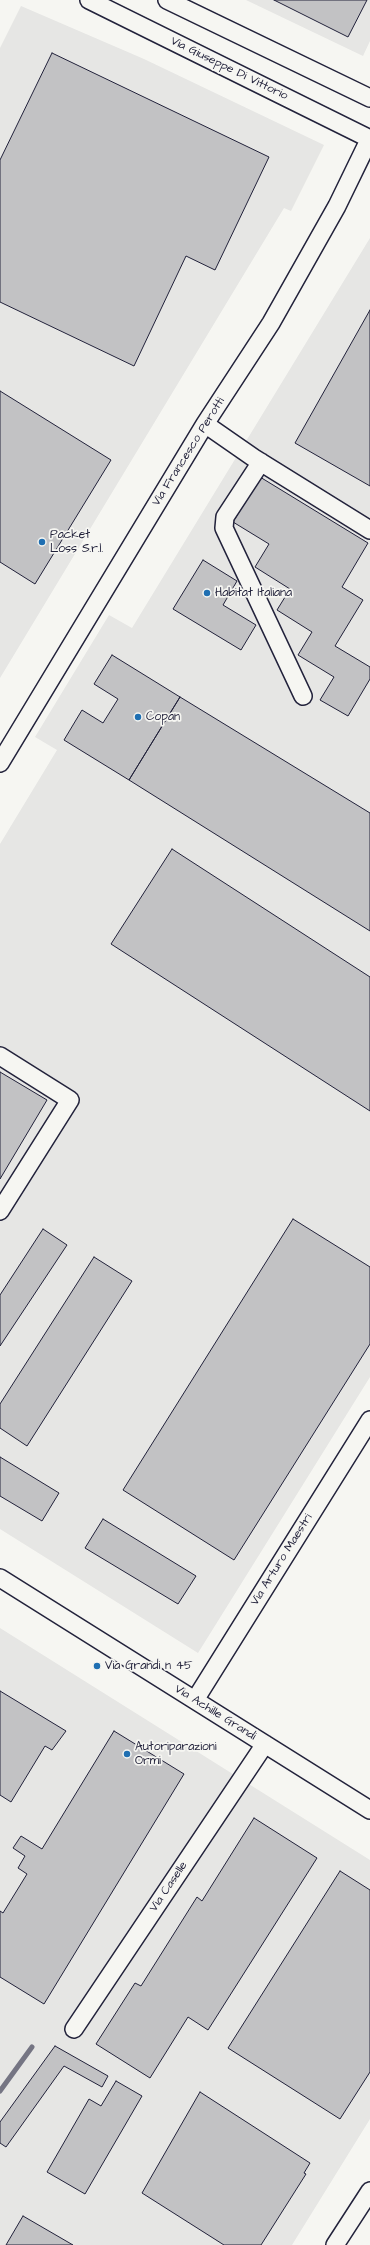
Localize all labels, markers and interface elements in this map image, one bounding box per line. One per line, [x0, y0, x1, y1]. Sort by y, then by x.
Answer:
street label: Via Giuseppe Di Vittorio [168, 34, 290, 104]
street label: Via Francesco Perotti [150, 395, 228, 509]
place label: Packet Loss S.r.l. [50, 528, 103, 556]
marker: Packet Loss S.r.l. [37, 537, 47, 547]
place label: Habitat Italiana [215, 586, 292, 600]
marker: Habitat Italiana [202, 588, 212, 598]
place label: Copan [146, 710, 180, 724]
marker: Copan [133, 712, 143, 722]
street label: Via Arturo Maestri [248, 1511, 316, 1609]
place label: Via Grandi n 45 [105, 1659, 193, 1673]
marker: Via Grandi n 45 [92, 1661, 102, 1671]
street label: Via Achille Grandi [172, 1682, 258, 1744]
place label: Autoriparazioni Ormi [135, 1740, 217, 1768]
marker: Autoriparazioni Ormi [122, 1749, 132, 1759]
street label: Via Caselle [147, 1859, 191, 1915]

